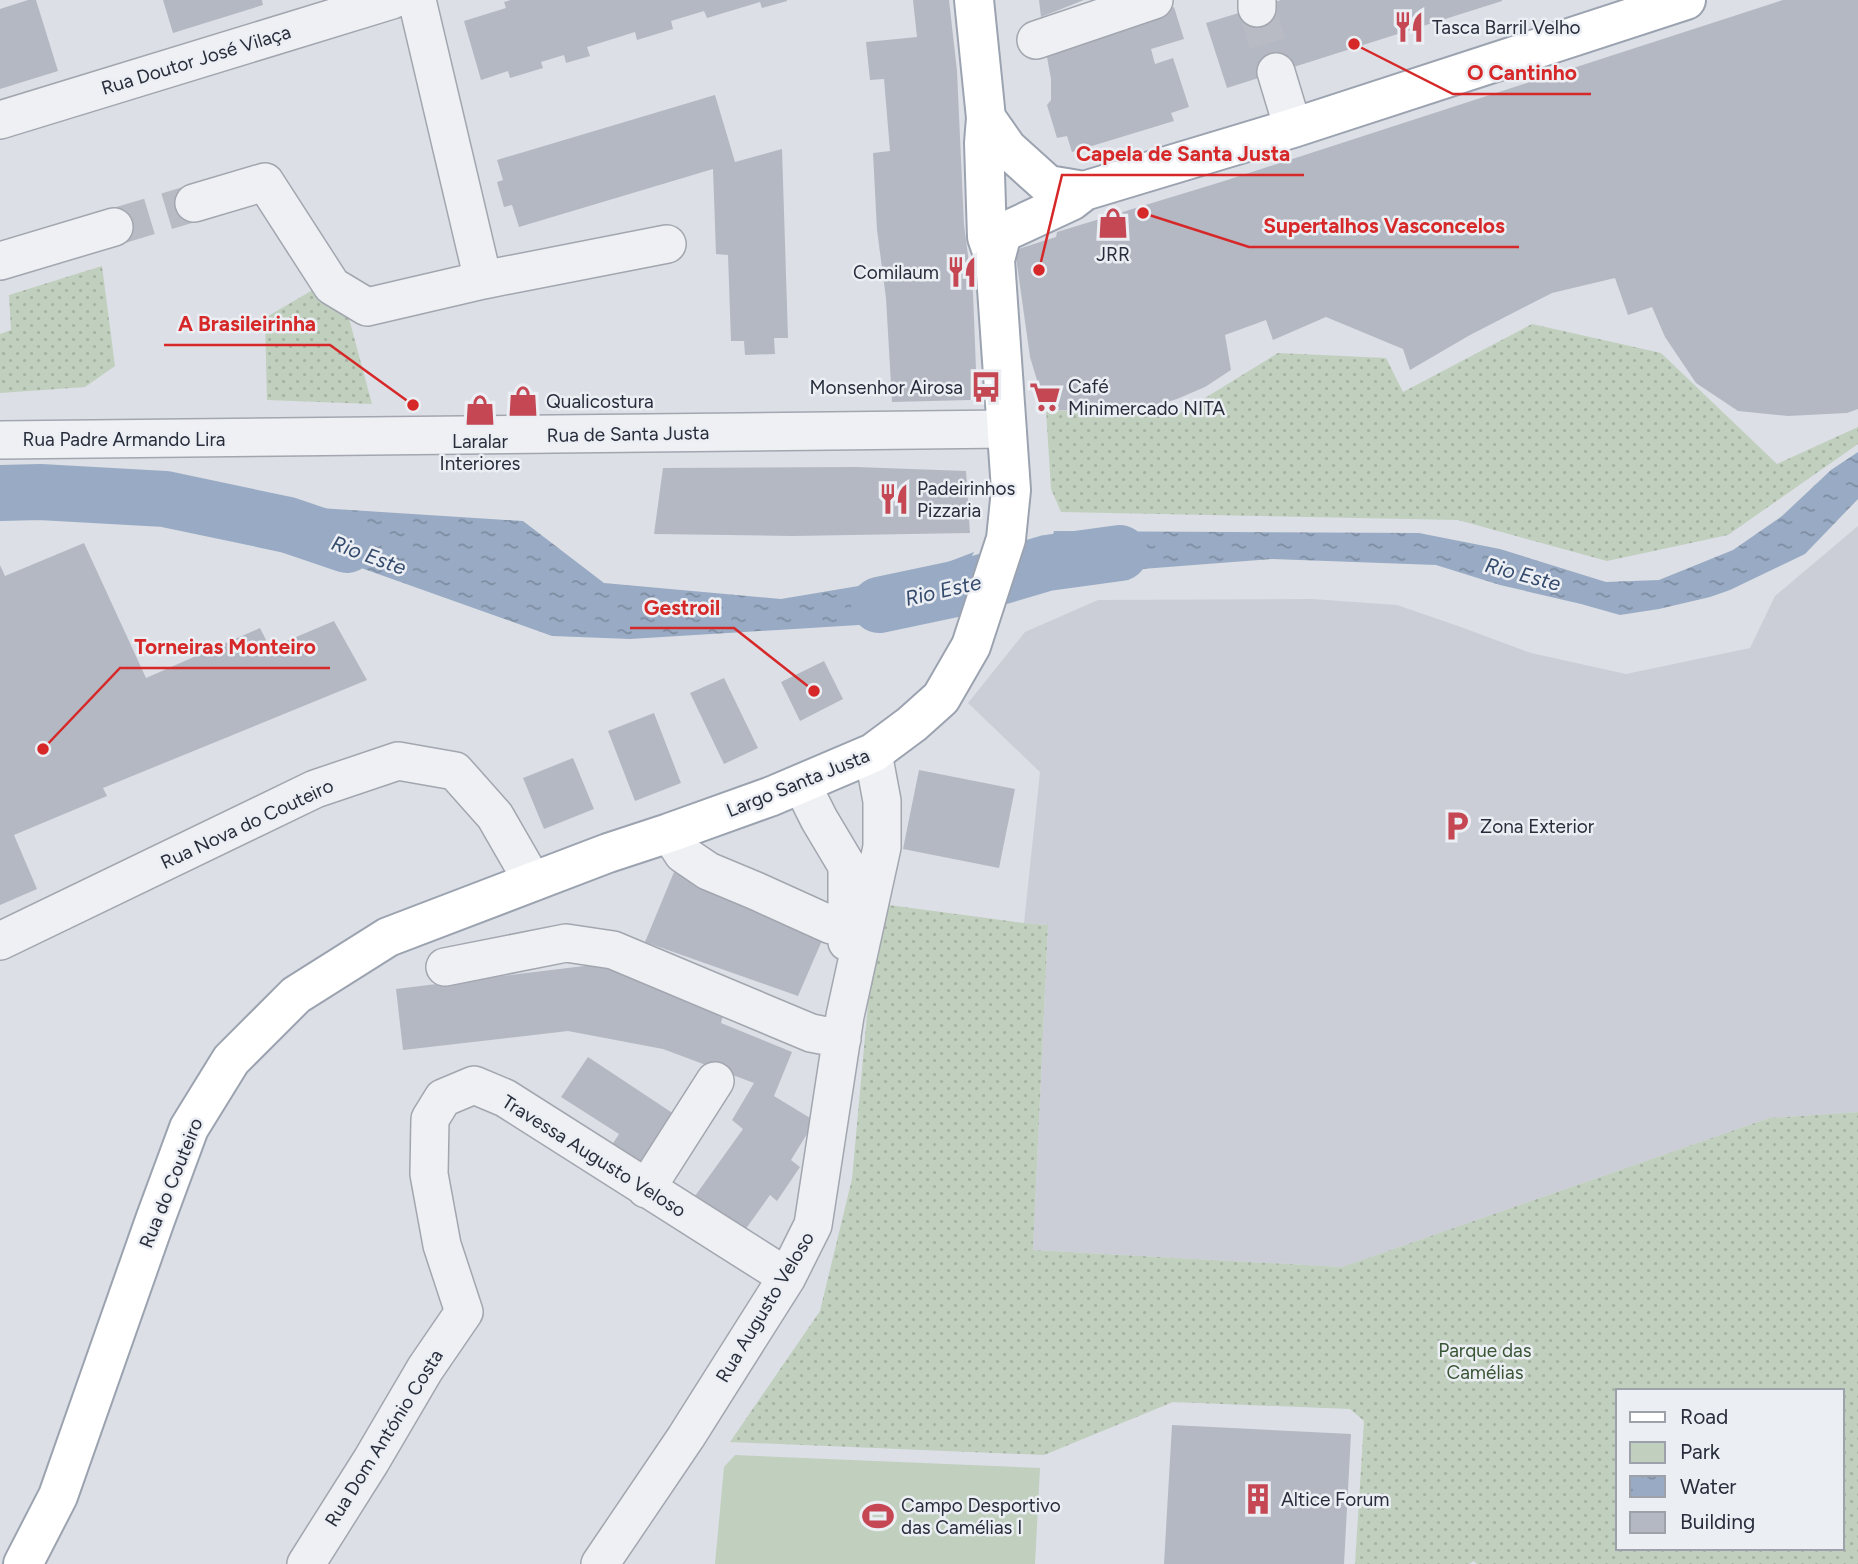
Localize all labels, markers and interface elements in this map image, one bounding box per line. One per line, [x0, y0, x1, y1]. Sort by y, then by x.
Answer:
restaurant icon: Tasca Barril Velho [1392, 10, 1426, 44]
place label: Tasca Barril Velho [1432, 16, 1581, 39]
street label: Rua Doutor José Vilaça [98, 20, 294, 100]
callout: O Cantinho [1453, 52, 1591, 94]
text: O Cantinho [1467, 60, 1577, 85]
callout: Capela de Santa Justa [1062, 133, 1304, 175]
text: Capela de Santa Justa [1076, 141, 1290, 166]
callout: Supertalhos Vasconcelos [1249, 205, 1519, 247]
shop icon: JRR [1096, 206, 1130, 240]
text: Supertalhos Vasconcelos [1263, 213, 1505, 238]
place label: JRR [1096, 243, 1130, 266]
restaurant icon: Comilaum [945, 255, 979, 289]
place label: Comilaum [853, 261, 939, 284]
callout: A Brasileirinha [164, 303, 330, 345]
text: A Brasileirinha [178, 311, 316, 336]
bus stop icon: Monsenhor Airosa [969, 370, 1003, 404]
place label: Café Minimercado NITA [1068, 375, 1225, 420]
place label: Monsenhor Airosa [809, 376, 963, 399]
supermarket icon: Café Minimercado NITA [1028, 380, 1062, 414]
shop icon: Qualicostura [506, 384, 540, 418]
place label: Qualicostura [546, 390, 654, 413]
shop icon: Laralar Interiores [463, 393, 497, 427]
street label: Rua de Santa Justa [546, 421, 710, 447]
street label: Rua Padre Armando Lira [23, 428, 226, 451]
place label: Laralar Interiores [440, 430, 521, 475]
place label: Padeirinhos Pizzaria [917, 477, 1015, 522]
restaurant icon: Padeirinhos Pizzaria [877, 482, 911, 516]
water label: Rio Este [328, 530, 410, 580]
water label: Rio Este [1482, 552, 1564, 596]
water label: Rio Este [903, 569, 984, 611]
callout: Gestroil [630, 586, 734, 628]
text: Gestroil [644, 595, 720, 620]
callout: Torneiras Monteiro [120, 626, 330, 668]
text: Torneiras Monteiro [134, 634, 316, 659]
street label: Largo Santa Justa [723, 744, 873, 822]
street label: Rua Nova do Couteiro [157, 774, 337, 874]
parking icon: Zona Exterior [1440, 809, 1474, 843]
place label: Zona Exterior [1480, 815, 1595, 838]
street label: Travessa Augusto Veloso [498, 1090, 690, 1222]
street label: Rua do Couteiro [134, 1115, 208, 1251]
street label: Rua Augusto Veloso [711, 1228, 819, 1386]
park label: Parque das Camélias [1438, 1339, 1532, 1384]
street label: Rua Dom António Costa [320, 1345, 448, 1531]
legend [1616, 1389, 1844, 1550]
text: Road [1680, 1404, 1728, 1429]
text: Park [1680, 1439, 1721, 1464]
text: Water [1680, 1474, 1736, 1499]
building icon: Altice Forum [1241, 1482, 1275, 1516]
place label: Altice Forum [1281, 1488, 1389, 1511]
place label: Campo Desportivo das Camélias I [901, 1494, 1061, 1539]
sports icon: Campo Desportivo das Camélias I [861, 1499, 895, 1533]
text: Building [1680, 1509, 1755, 1534]

